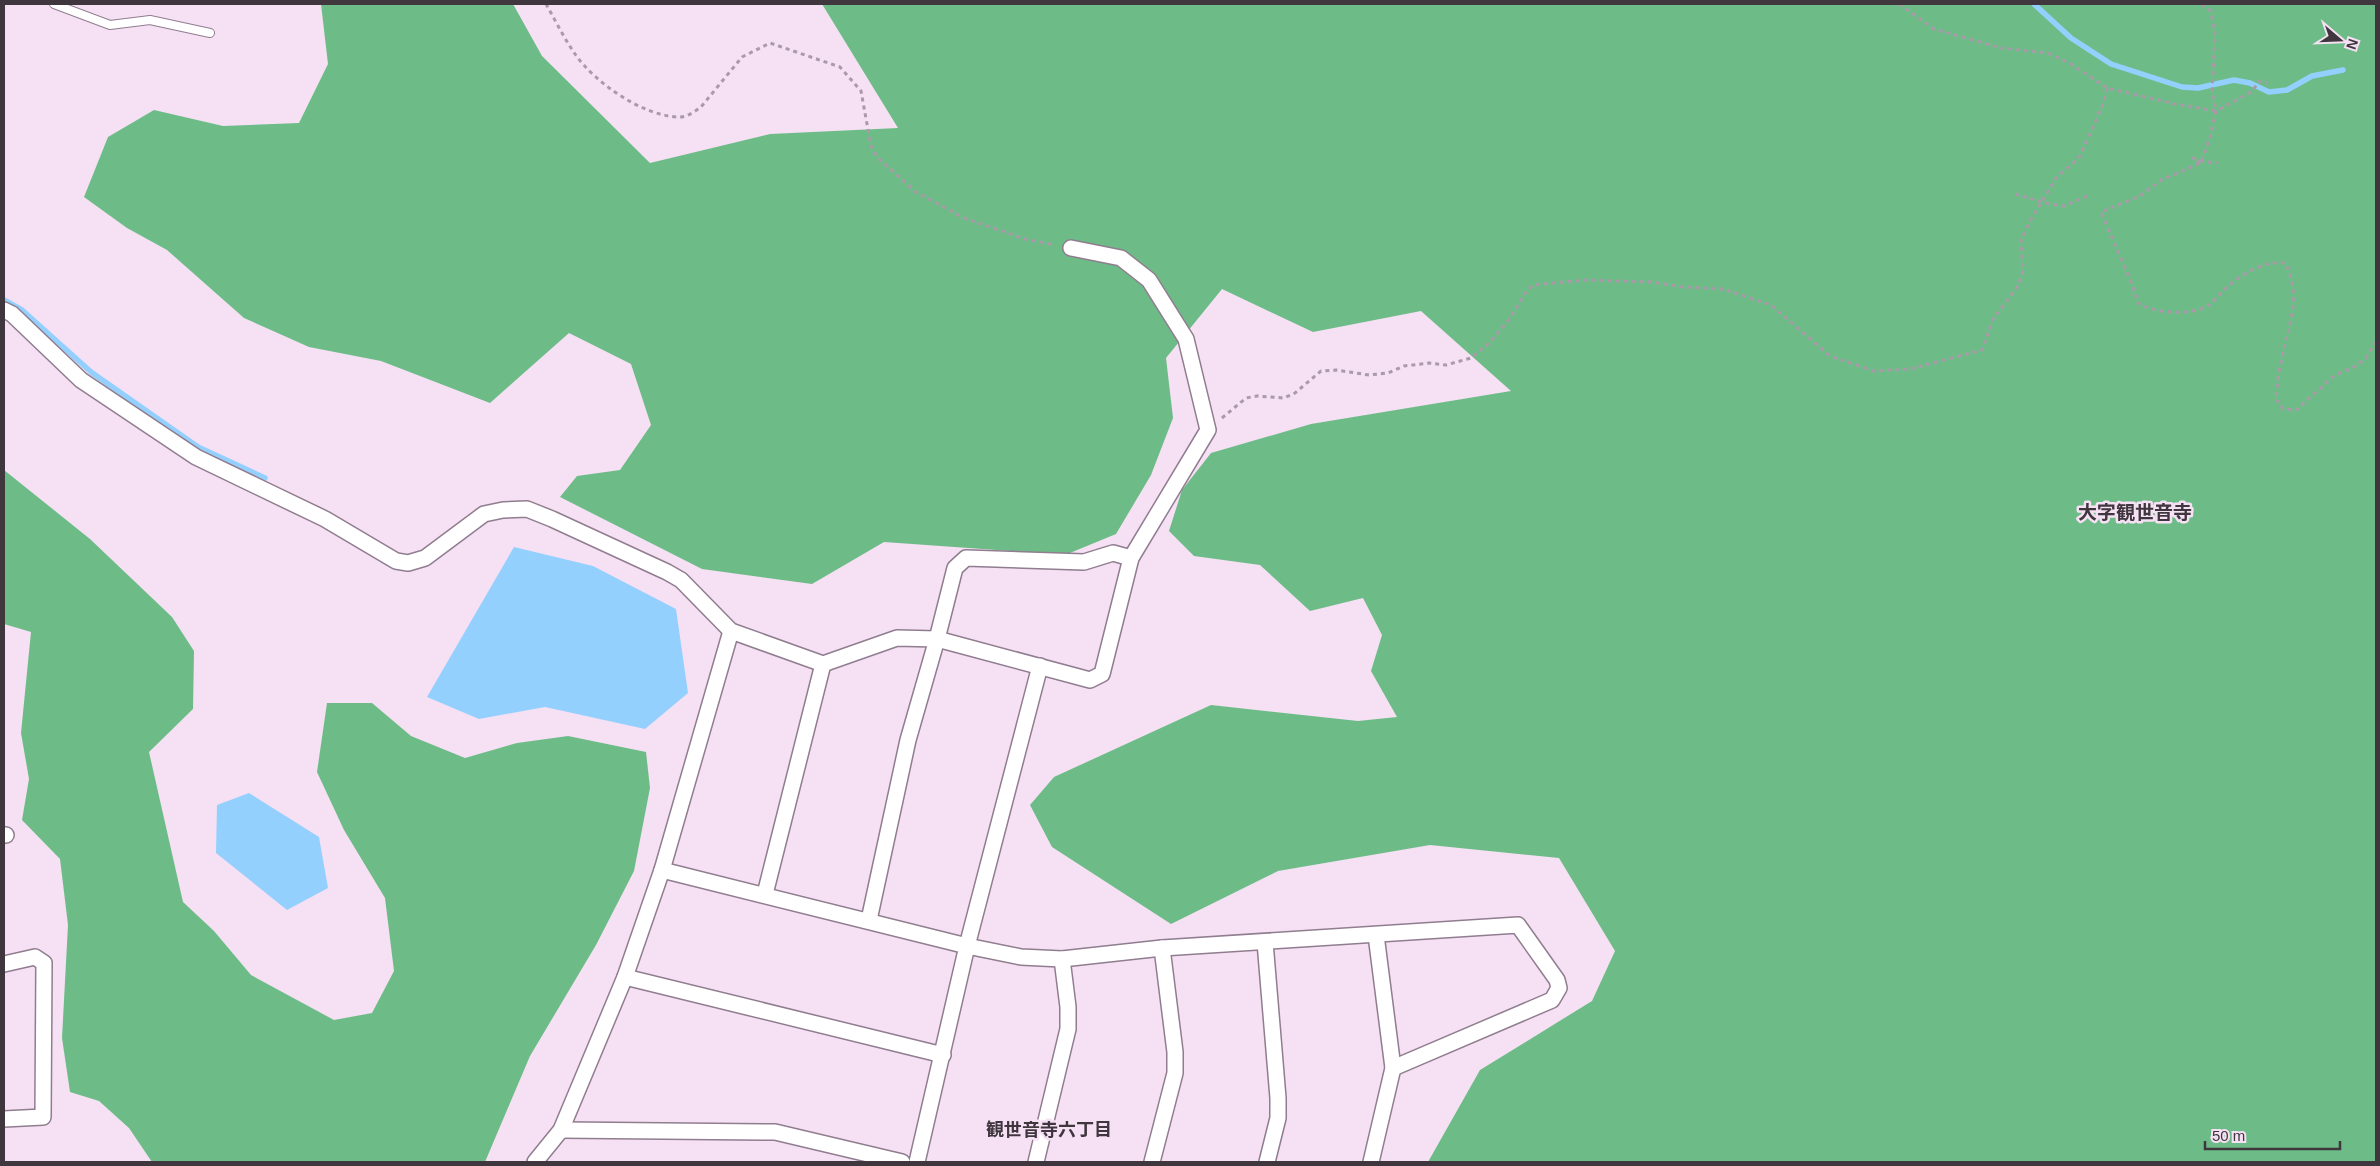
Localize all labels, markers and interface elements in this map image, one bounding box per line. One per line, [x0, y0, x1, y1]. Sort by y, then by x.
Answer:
north arrow [2315, 15, 2365, 65]
text: N [2343, 37, 2362, 52]
district label: 大字観世音寺 [2078, 502, 2192, 523]
scale bar [2205, 1118, 2340, 1150]
district label: 観世音寺六丁目 [986, 1120, 1112, 1140]
text: 50 m [2212, 1127, 2245, 1144]

